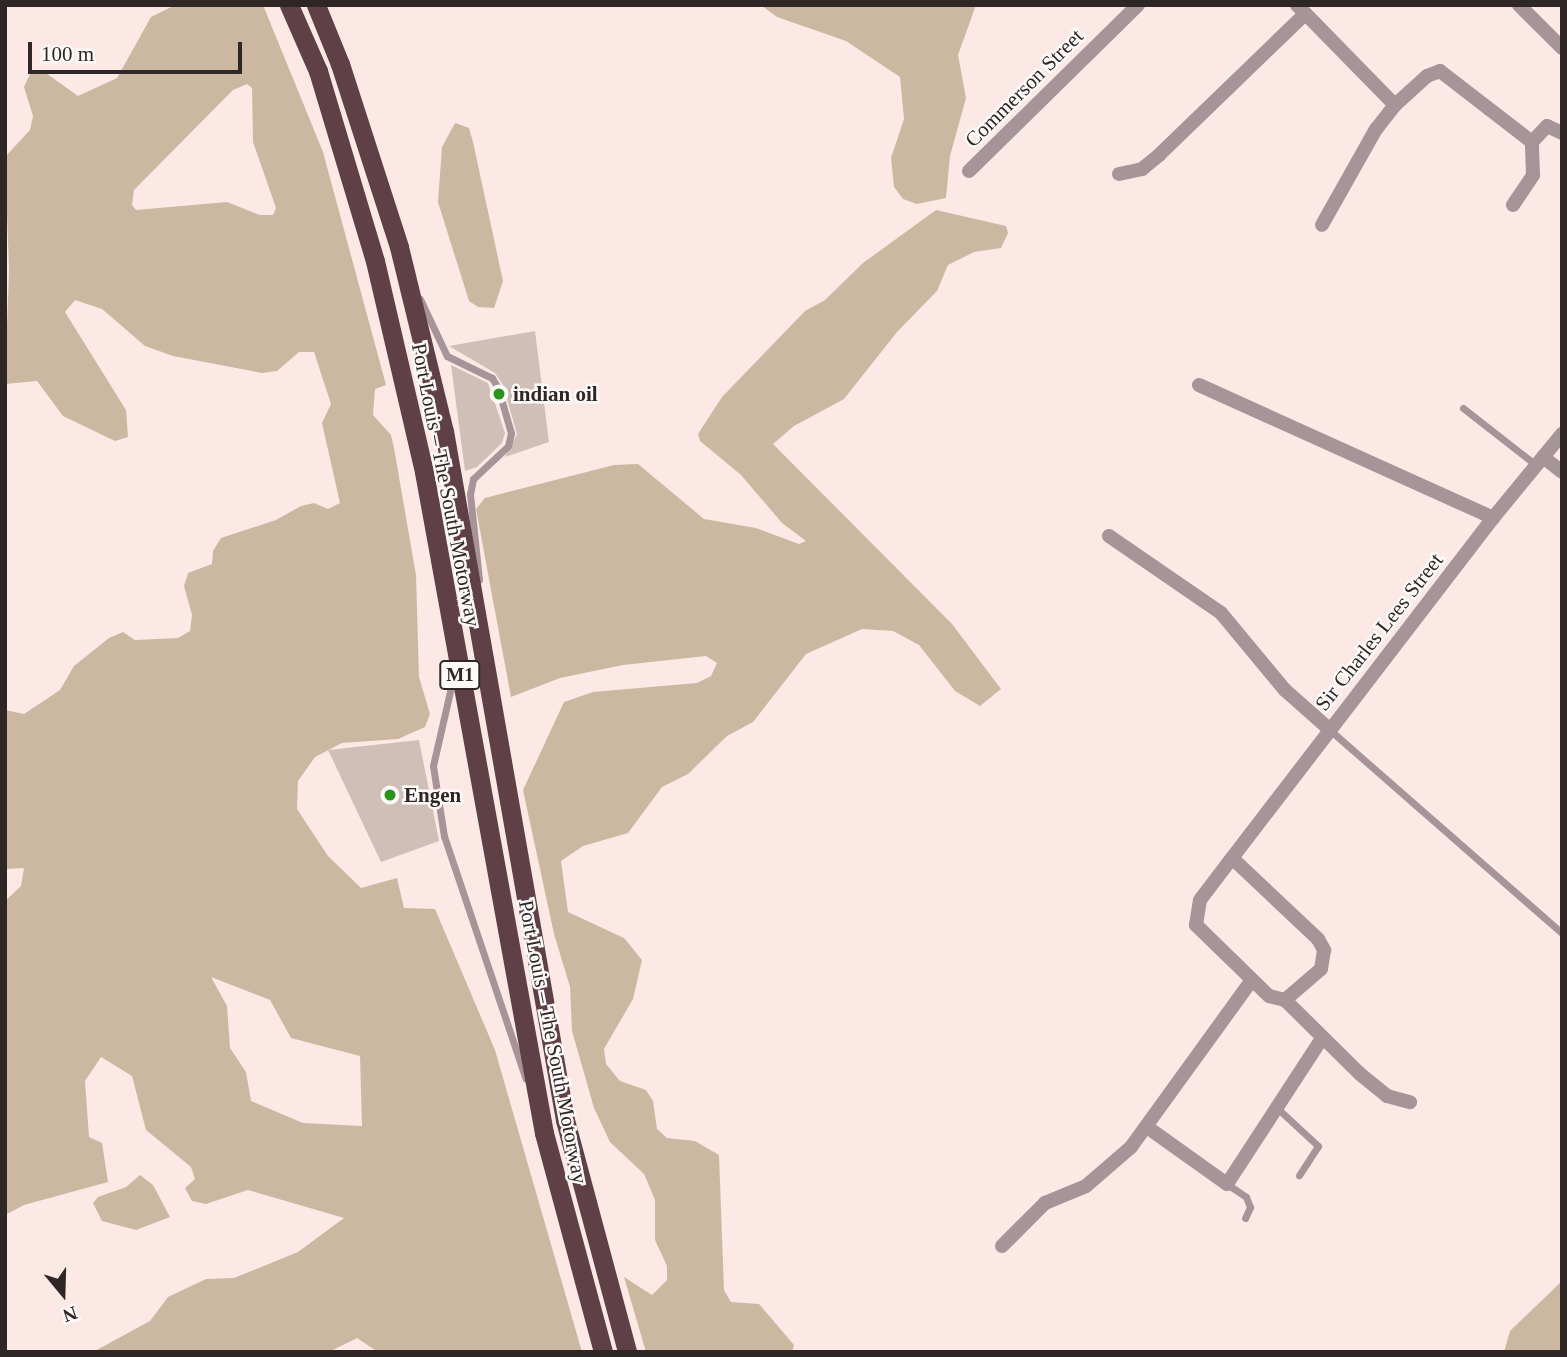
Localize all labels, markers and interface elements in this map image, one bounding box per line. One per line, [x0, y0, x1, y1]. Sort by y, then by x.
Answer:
street label: Commerson Street [960, 24, 1088, 152]
scale bar [32, 28, 245, 72]
text: 100 m [41, 42, 94, 66]
street label: Port Louis – The South Motorway [406, 341, 486, 629]
place label: indian oil [513, 381, 598, 407]
marker: indian oil [491, 386, 507, 402]
street label: Sir Charles Lees Street [1310, 548, 1448, 716]
road number: M1 [439, 660, 481, 690]
place label: Engen [404, 782, 461, 808]
marker: Engen [382, 787, 398, 803]
street label: Port Louis – The South Motorway [513, 898, 593, 1186]
north arrow [28, 1259, 98, 1329]
text: N [60, 1302, 80, 1326]

